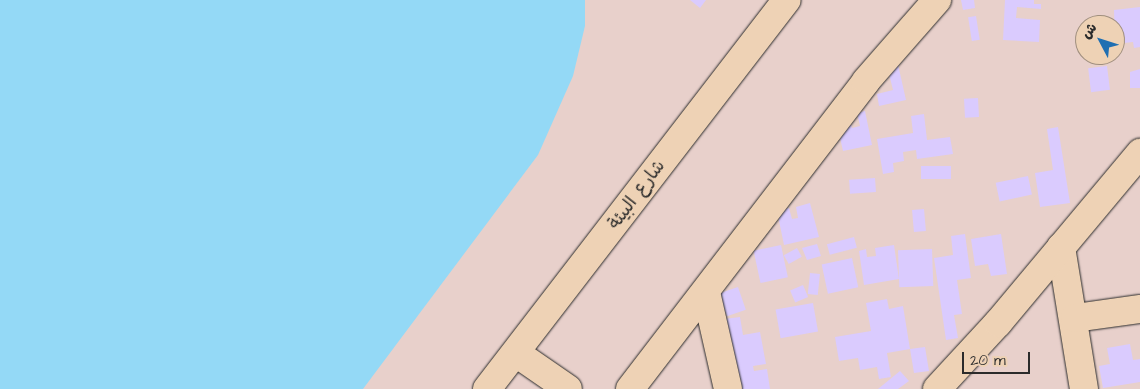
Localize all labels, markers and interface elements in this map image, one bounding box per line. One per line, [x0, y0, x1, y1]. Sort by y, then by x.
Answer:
north arrow [1075, 15, 1125, 65]
text: ش [1077, 19, 1102, 43]
street label: شارع البيئة [604, 156, 670, 234]
scale bar [965, 342, 1032, 374]
text: 20 m [970, 350, 1006, 371]

